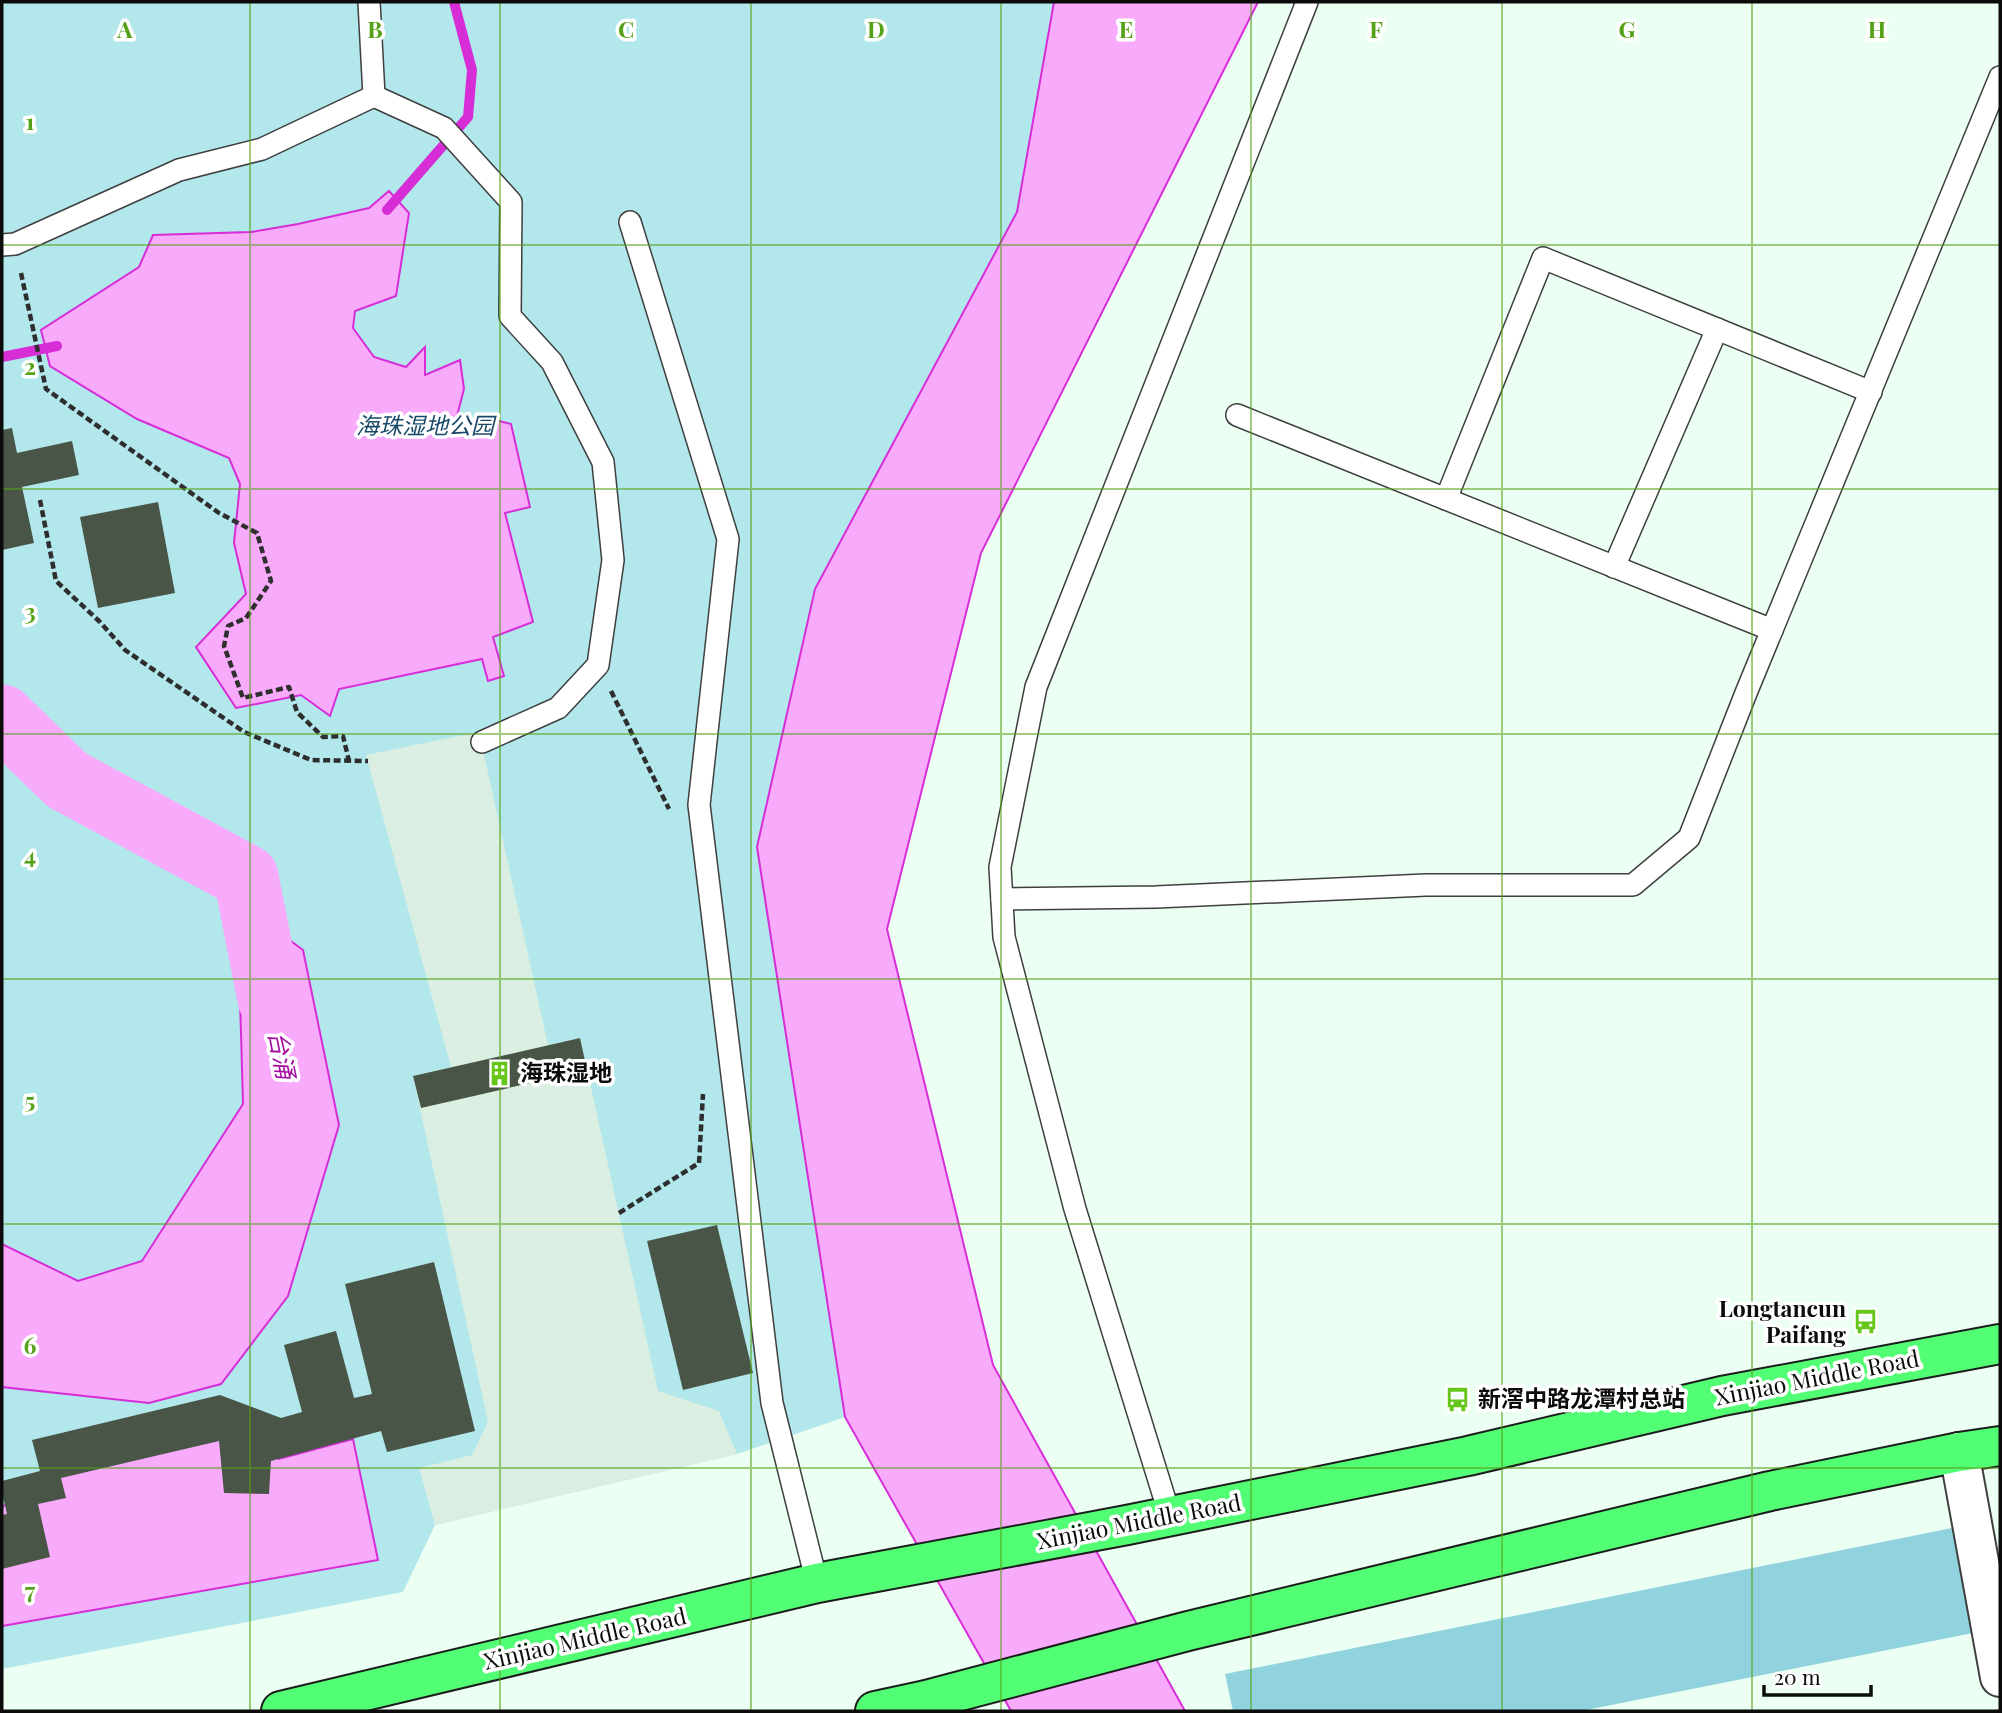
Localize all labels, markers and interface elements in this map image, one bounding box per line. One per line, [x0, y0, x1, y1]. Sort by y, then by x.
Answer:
text: A [116, 13, 133, 44]
text: B [367, 13, 383, 44]
text: C [618, 13, 634, 44]
text: D [867, 13, 885, 44]
text: E [1119, 13, 1133, 44]
text: F [1369, 13, 1383, 44]
text: G [1619, 13, 1636, 44]
text: H [1868, 13, 1886, 44]
text: 1 [26, 105, 35, 136]
text: 2 [24, 350, 36, 381]
park label: 海珠湿地公园 [356, 409, 497, 440]
text: 3 [24, 595, 36, 626]
text: 4 [24, 839, 36, 870]
water label: 台涌 [263, 1028, 304, 1084]
place label: 海珠湿地 [520, 1056, 612, 1087]
building icon: 海珠湿地 [486, 1059, 514, 1087]
text: 5 [25, 1084, 35, 1115]
place label: Longtancun Paifang [1719, 1292, 1846, 1349]
bus stop icon: Longtancun Paifang [1852, 1308, 1880, 1336]
text: 6 [24, 1329, 37, 1360]
street label: Xinjiao Middle Road [1712, 1342, 1921, 1412]
place label: 新滘中路龙潭村总站 [1478, 1382, 1685, 1413]
bus stop icon: 新滘中路龙潭村总站 [1444, 1385, 1472, 1413]
street label: Xinjiao Middle Road [1034, 1486, 1243, 1556]
text: 7 [25, 1574, 36, 1605]
street label: Xinjiao Middle Road [480, 1599, 689, 1676]
scale bar [1764, 1654, 1871, 1698]
text: 20 m [1774, 1662, 1821, 1690]

